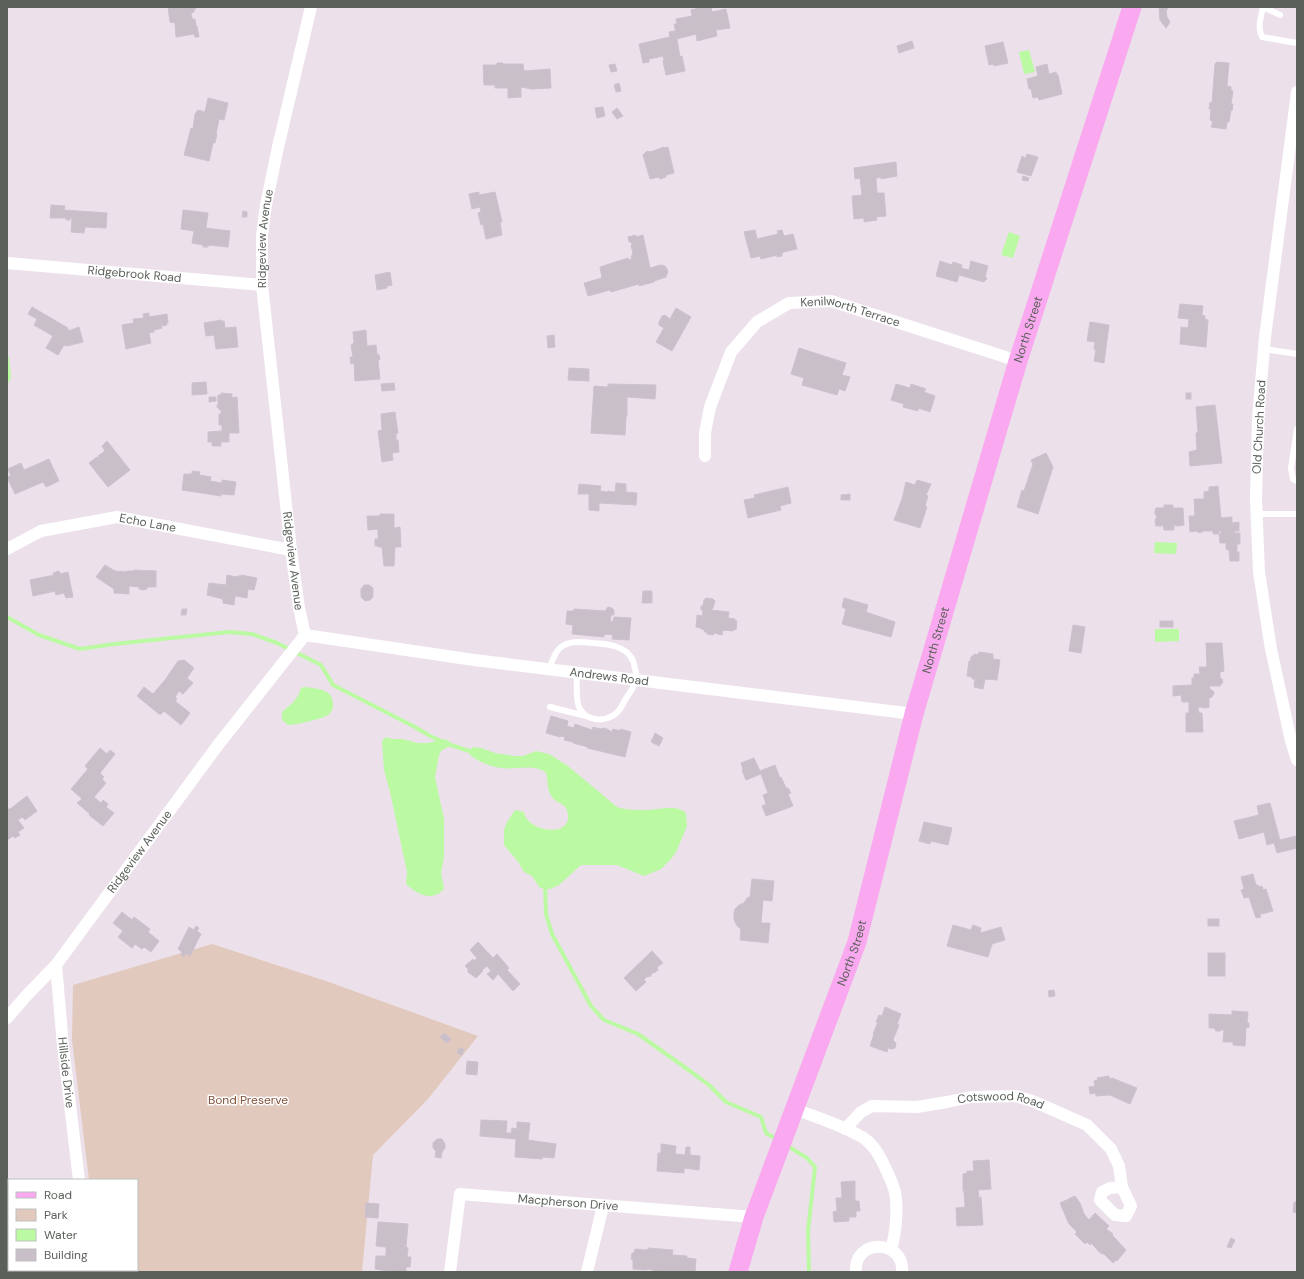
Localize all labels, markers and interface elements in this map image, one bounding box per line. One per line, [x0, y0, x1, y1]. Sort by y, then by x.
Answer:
street label: Ridgeview Avenue [254, 187, 277, 288]
street label: Ridgebrook Road [87, 262, 182, 286]
street label: Kenilworth Terrace [800, 293, 902, 331]
street label: North Street [1010, 294, 1046, 365]
street label: Old Church Road [1249, 380, 1269, 474]
street label: Echo Lane [118, 510, 178, 536]
street label: Ridgeview Avenue [279, 511, 307, 612]
street label: North Street [918, 605, 953, 675]
street label: Andrews Road [569, 664, 650, 689]
street label: Ridgeview Avenue [104, 807, 176, 896]
street label: North Street [833, 918, 870, 988]
street label: Hillside Drive [54, 1036, 78, 1109]
street label: Cotswood Road [956, 1088, 1047, 1113]
park label: Bond Preserve [208, 1092, 288, 1108]
legend [8, 1179, 138, 1271]
text: Road [44, 1187, 72, 1203]
street label: Macpherson Drive [517, 1191, 619, 1214]
text: Park [44, 1207, 68, 1223]
text: Water [44, 1227, 78, 1243]
text: Building [44, 1247, 88, 1263]

